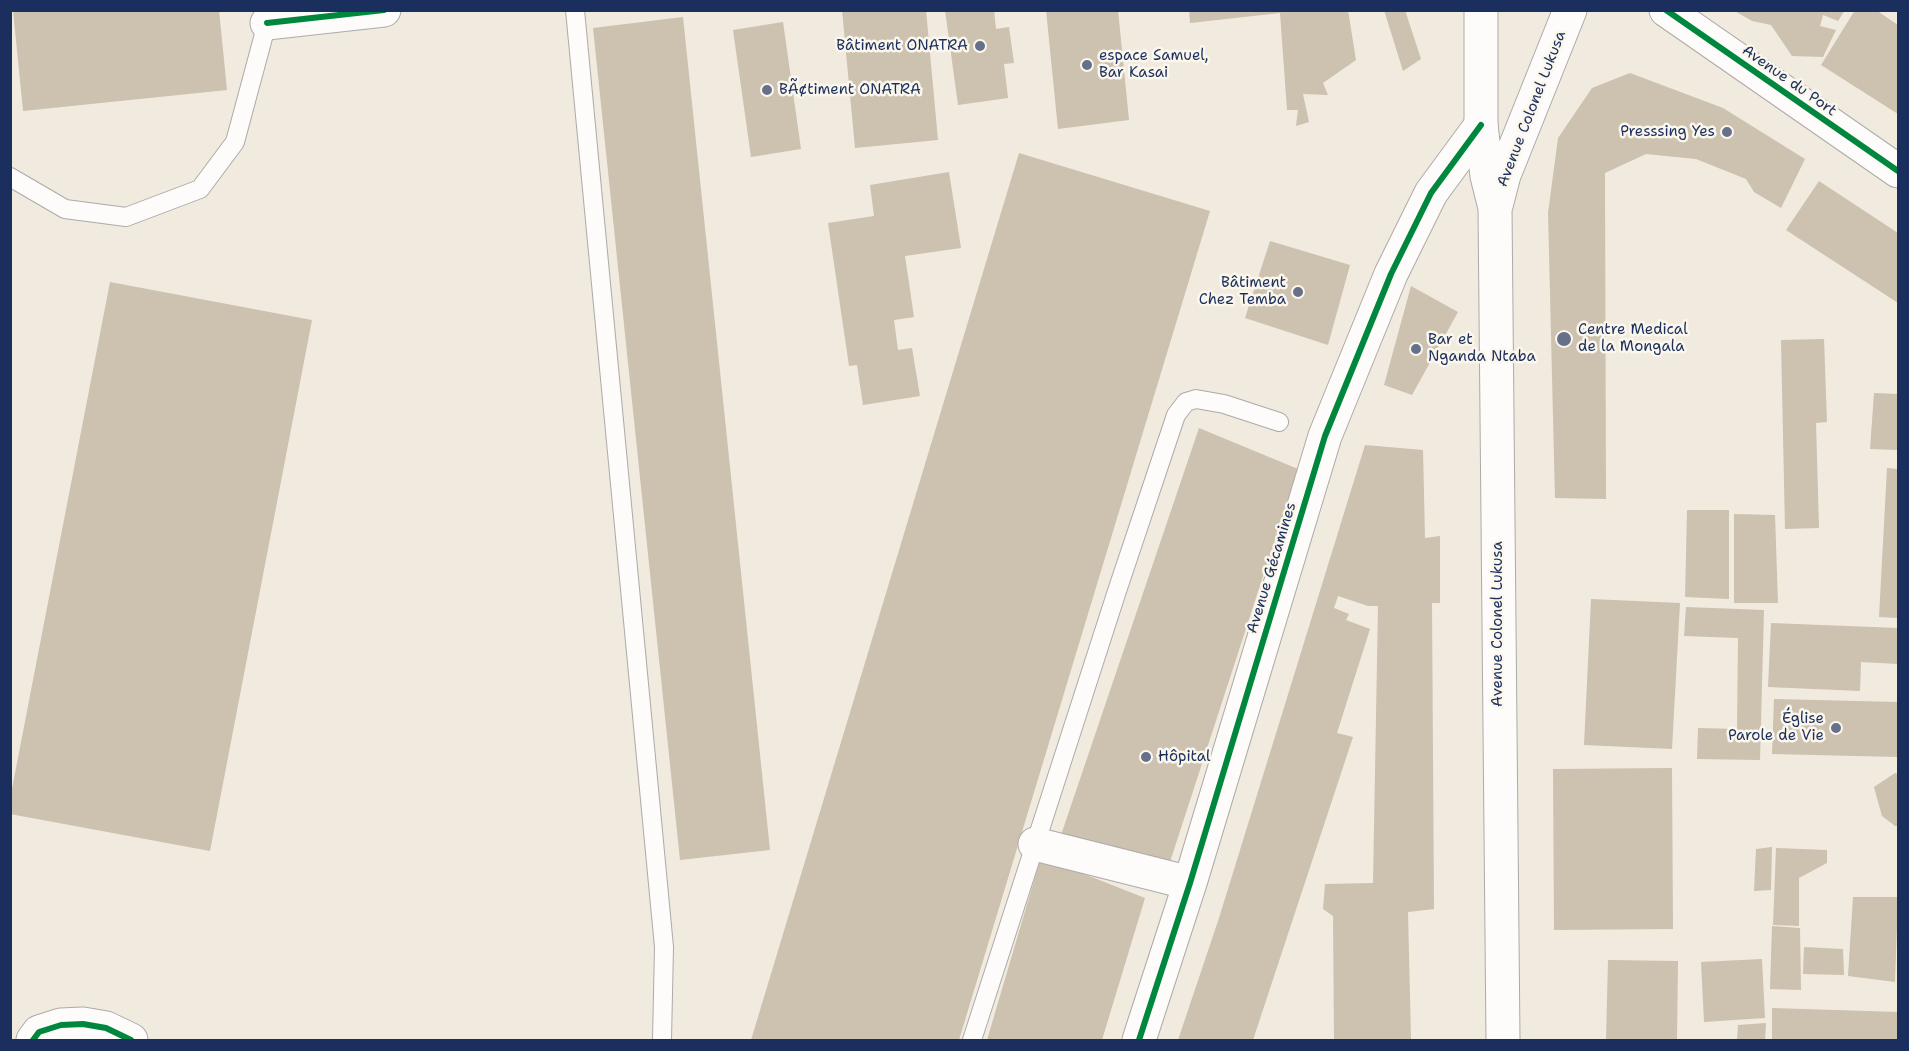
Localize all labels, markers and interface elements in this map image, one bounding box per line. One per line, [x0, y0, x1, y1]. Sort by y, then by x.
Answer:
street label: Avenue Colonel Lukusa [1494, 28, 1570, 190]
place label: Bâtiment ONATRA [836, 37, 968, 55]
marker: Bâtiment ONATRA [973, 39, 987, 53]
street label: Avenue du Port [1738, 42, 1840, 120]
place label: espace Samuel, Bar Kasai [1099, 47, 1209, 82]
marker: espace Samuel, Bar Kasai [1080, 58, 1094, 72]
place label: BÃ¢timent ONATRA [779, 81, 921, 99]
marker: BÃ¢timent ONATRA [760, 83, 774, 97]
place label: Presssing Yes [1620, 123, 1715, 141]
marker: Presssing Yes [1720, 125, 1734, 139]
place label: Bâtiment Chez Temba [1199, 274, 1286, 309]
marker: Bâtiment Chez Temba [1291, 285, 1305, 299]
place label: Centre Medical de la Mongala [1578, 321, 1688, 356]
marker: Centre Medical de la Mongala [1555, 330, 1573, 348]
place label: Bar et Nganda Ntaba [1428, 331, 1536, 366]
marker: Bar et Nganda Ntaba [1409, 342, 1423, 356]
street label: Avenue Gécamines [1244, 500, 1300, 636]
street label: Avenue Colonel Lukusa [1489, 541, 1507, 707]
place label: Église Parole de Vie [1728, 710, 1824, 745]
marker: Église Parole de Vie [1829, 721, 1843, 735]
place label: Hôpital [1158, 748, 1210, 766]
marker: Hôpital [1139, 750, 1153, 764]

